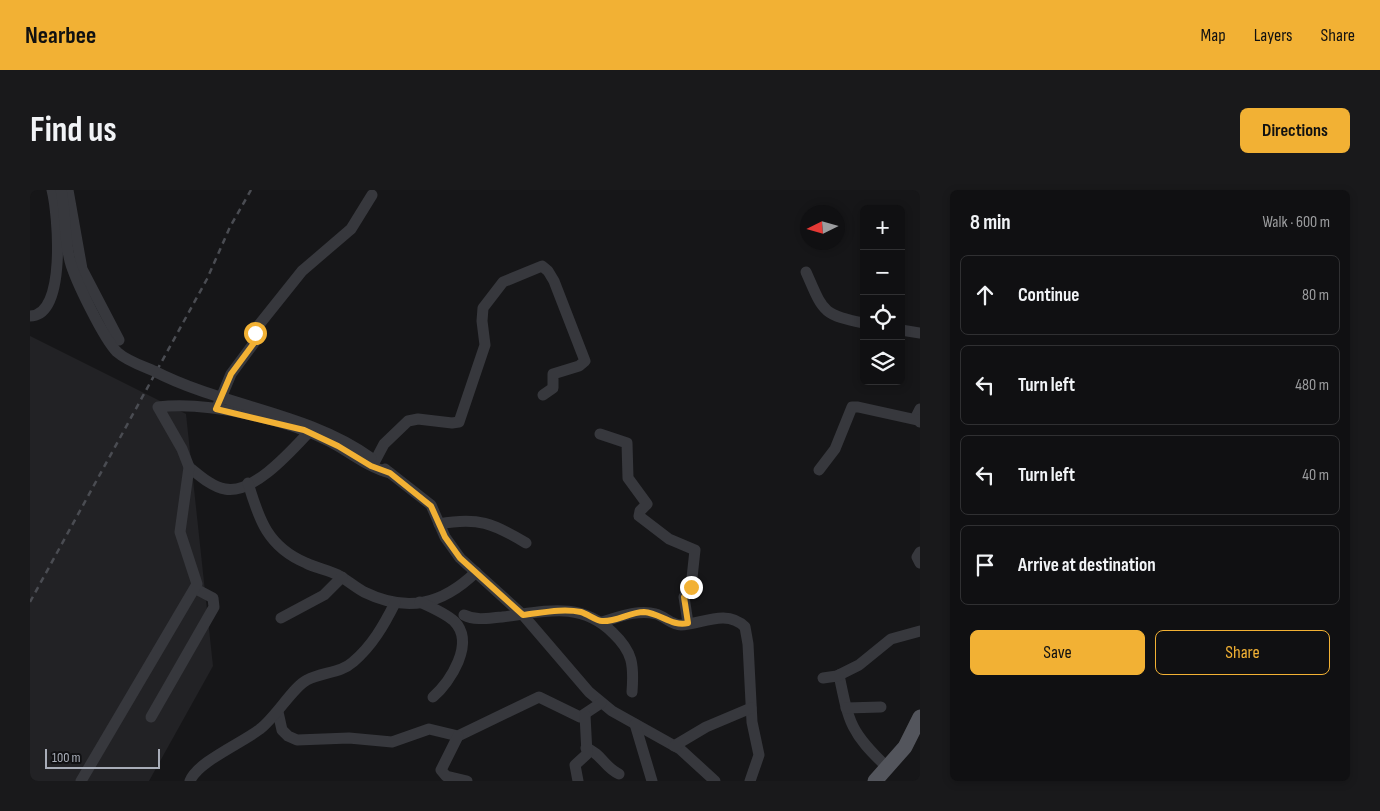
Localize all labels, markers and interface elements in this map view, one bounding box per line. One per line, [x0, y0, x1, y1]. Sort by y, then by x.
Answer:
text: Nearbee [25, 21, 96, 50]
text: Map [1201, 25, 1226, 46]
text: Layers [1254, 25, 1293, 46]
text: Share [1321, 25, 1355, 46]
button: Directions [1240, 108, 1350, 153]
text: Find us [30, 109, 117, 152]
north arrow [800, 205, 845, 250]
map controls [860, 205, 905, 385]
button: + [860, 205, 905, 250]
text: 8 min [970, 210, 1011, 235]
text: Walk · 600 m [1262, 213, 1330, 232]
button: − [860, 250, 905, 295]
icon: ahead [971, 281, 999, 309]
text: Continue [1018, 284, 1079, 307]
text: 80 m [1302, 286, 1329, 305]
button: locate [860, 295, 905, 340]
route start [244, 322, 267, 345]
button: layers [860, 340, 905, 385]
icon: left [971, 371, 999, 399]
text: Turn left [1018, 374, 1075, 397]
text: 480 m [1295, 376, 1329, 395]
icon: left [971, 461, 999, 489]
text: Turn left [1018, 464, 1075, 487]
text: 40 m [1302, 466, 1329, 485]
icon: arrive [971, 551, 999, 579]
text: Arrive at destination [1018, 554, 1156, 577]
route end [680, 576, 703, 599]
button: Save [970, 630, 1145, 675]
button: Share [1155, 630, 1330, 675]
scale bar [45, 746, 160, 769]
text: 100 m [52, 749, 81, 766]

